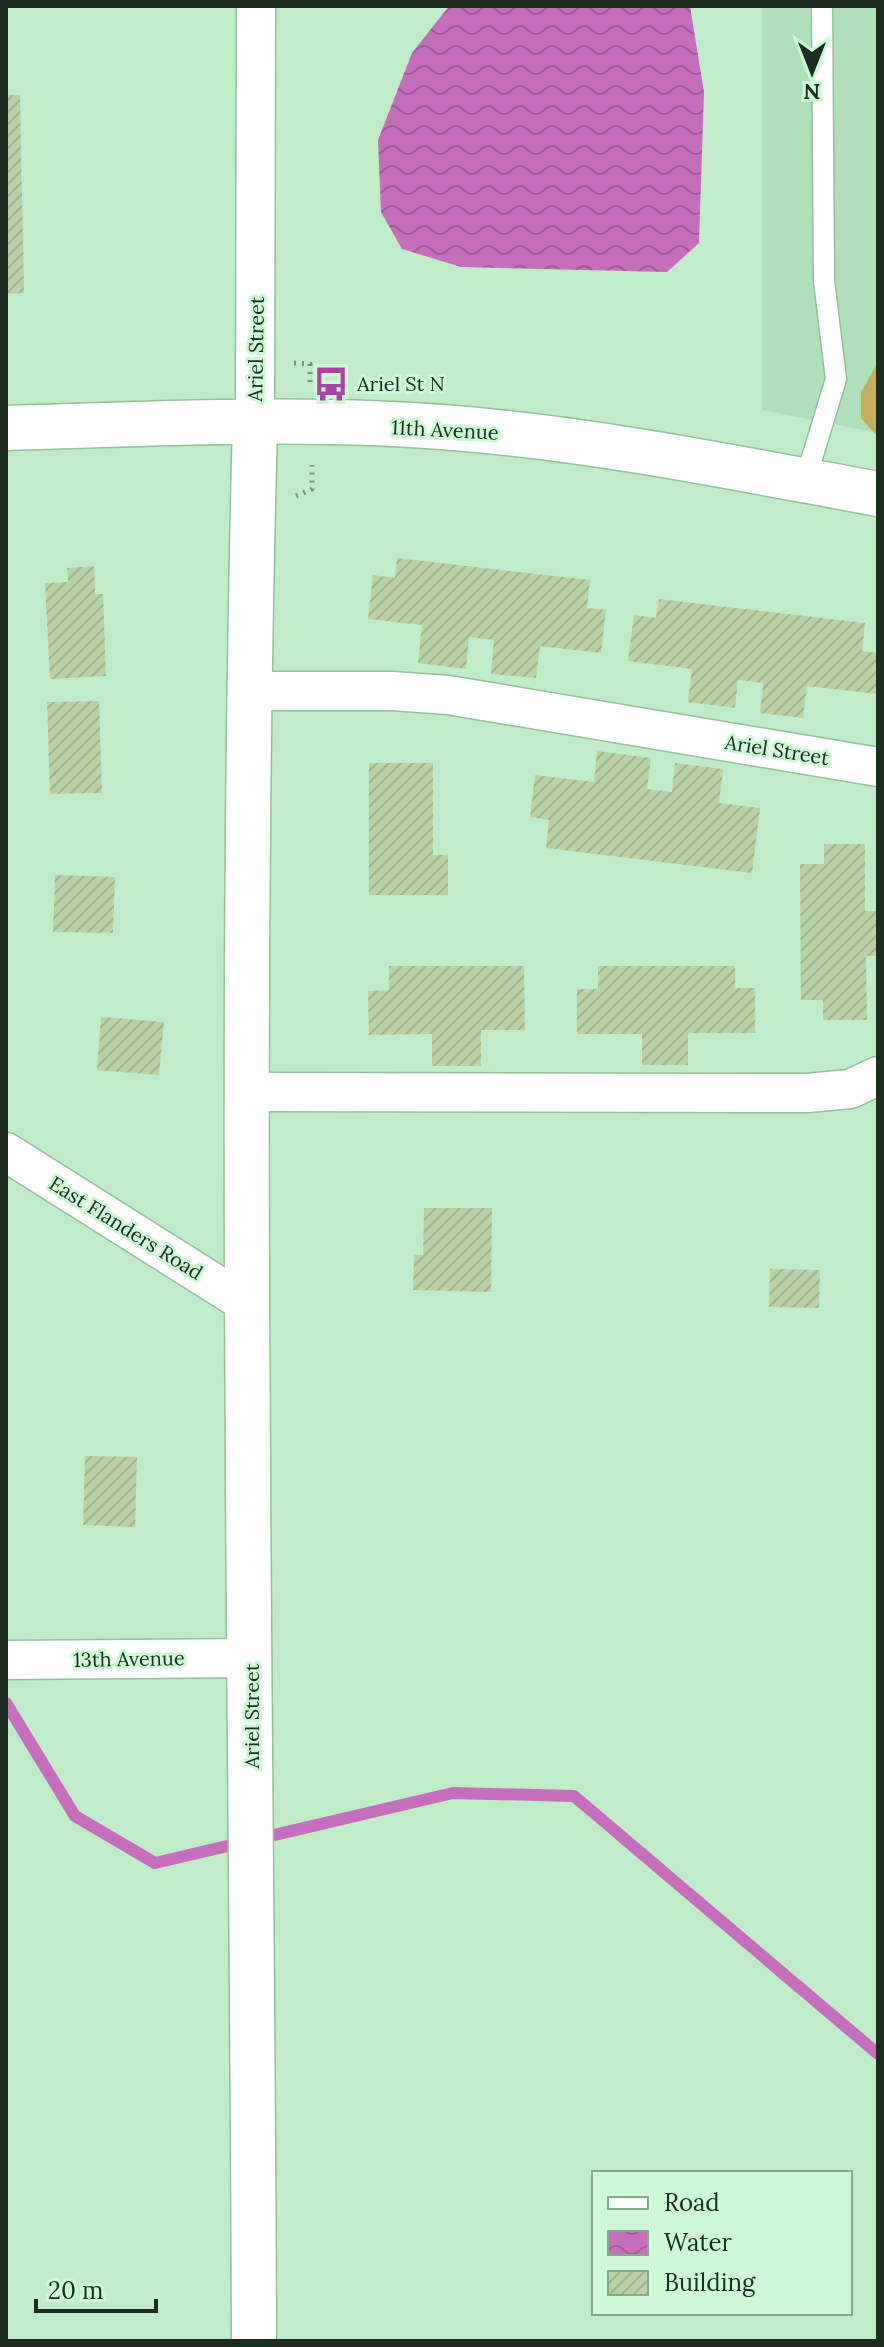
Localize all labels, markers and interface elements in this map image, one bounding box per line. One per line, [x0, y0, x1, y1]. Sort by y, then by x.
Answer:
north arrow [772, 32, 852, 112]
text: N [803, 78, 821, 106]
street label: Ariel Street [242, 296, 269, 403]
bus stop icon: Ariel St N [312, 365, 350, 403]
place label: Ariel St N [356, 371, 445, 396]
street label: 11th Avenue [391, 414, 499, 445]
street label: Ariel Street [722, 729, 831, 770]
street label: East Flanders Road [45, 1170, 208, 1285]
street label: 13th Avenue [73, 1645, 185, 1672]
street label: Ariel Street [239, 1663, 264, 1770]
legend [592, 2171, 852, 2315]
text: Road [664, 2187, 720, 2218]
text: Water [664, 2227, 732, 2258]
scale bar [36, 2263, 156, 2313]
text: Building [664, 2267, 756, 2298]
text: 20 m [48, 2275, 104, 2306]

